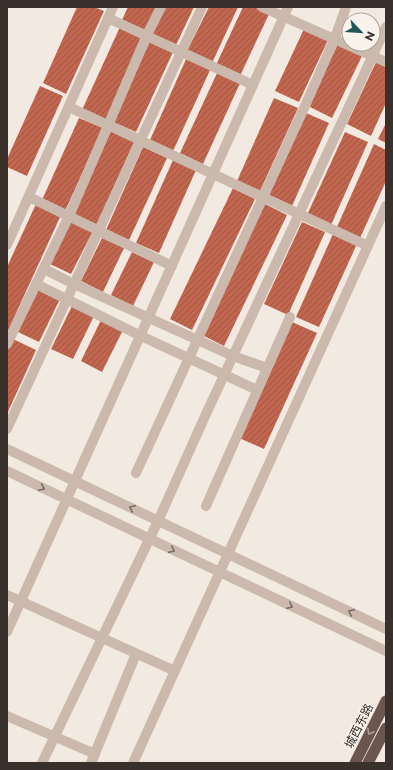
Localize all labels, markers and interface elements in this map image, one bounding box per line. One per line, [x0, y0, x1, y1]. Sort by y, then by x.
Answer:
north arrow [341, 12, 381, 52]
text: N [362, 29, 378, 43]
one-way arrow [38, 483, 46, 491]
one-way arrow [129, 505, 137, 513]
one-way arrow [168, 545, 176, 553]
one-way arrow [285, 601, 293, 609]
one-way arrow [347, 609, 355, 617]
street label: 城西东路 [341, 701, 376, 751]
one-way arrow [367, 728, 375, 735]

